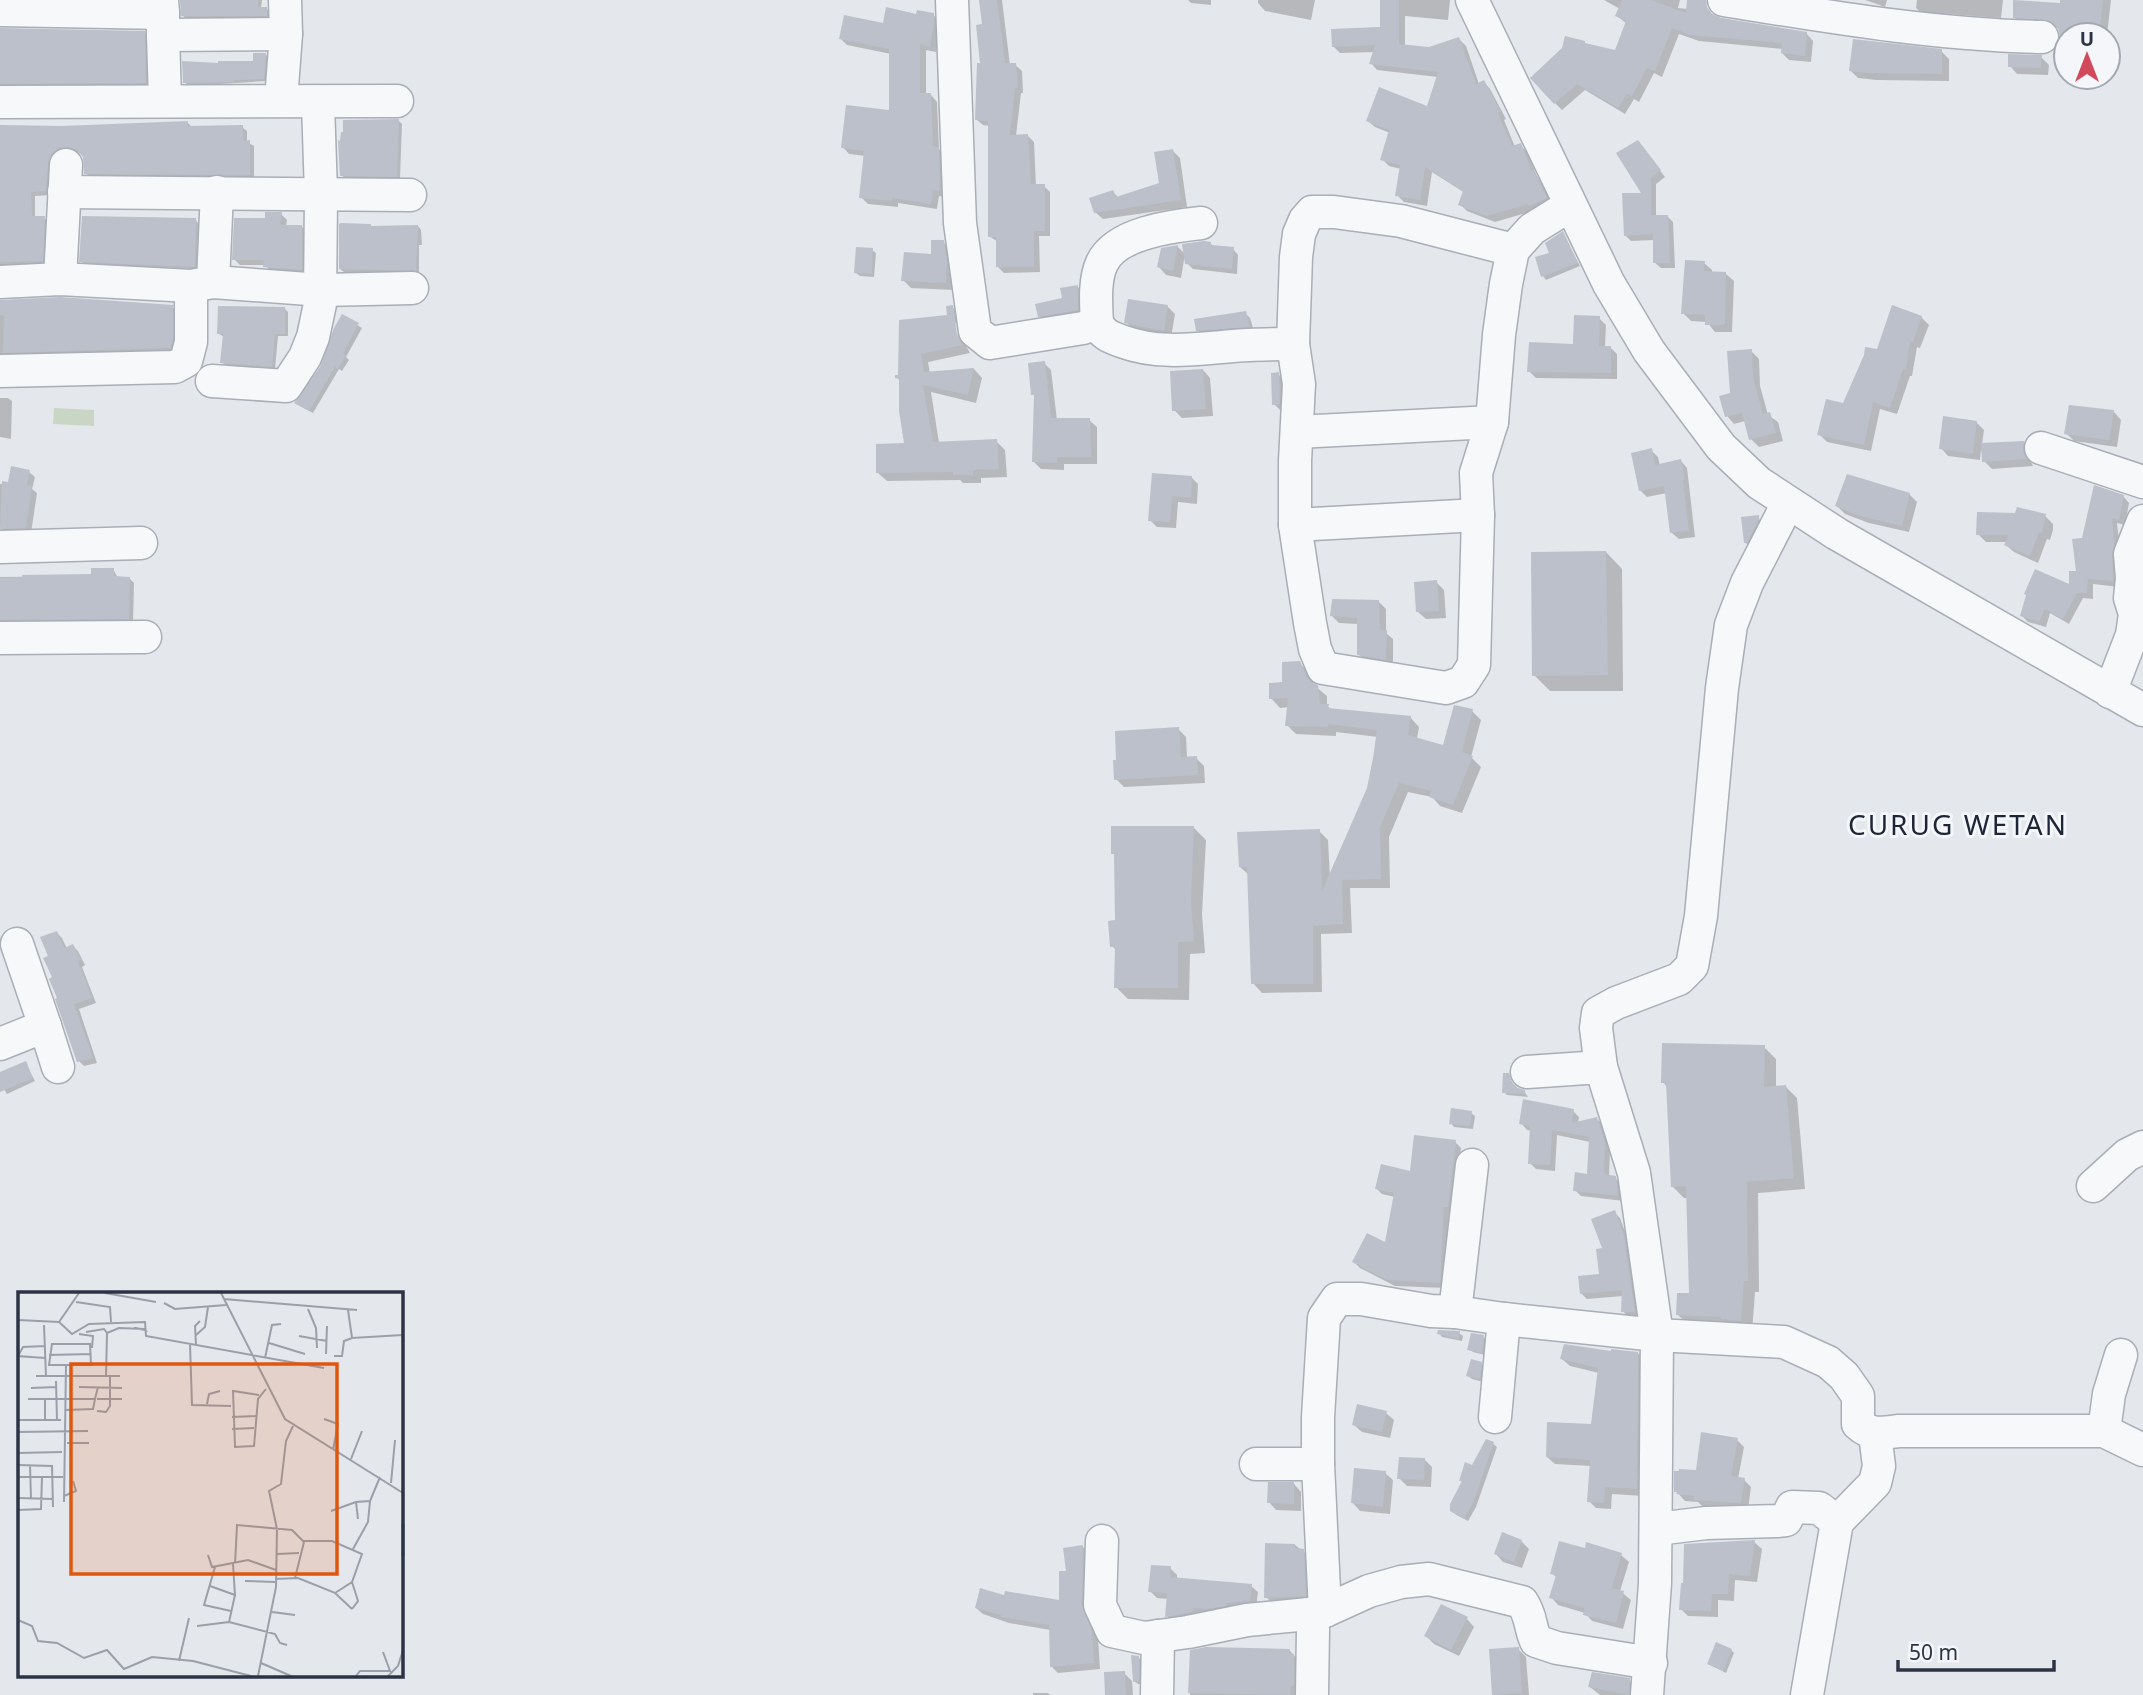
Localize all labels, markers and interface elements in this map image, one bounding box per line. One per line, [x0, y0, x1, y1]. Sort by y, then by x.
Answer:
north arrow [2052, 21, 2122, 91]
text: U [2080, 26, 2094, 52]
district label: CURUG WETAN [1848, 805, 2068, 843]
inset map [18, 1292, 402, 1678]
scale bar [1898, 1628, 2054, 1672]
text: 50 m [1909, 1638, 1958, 1666]

